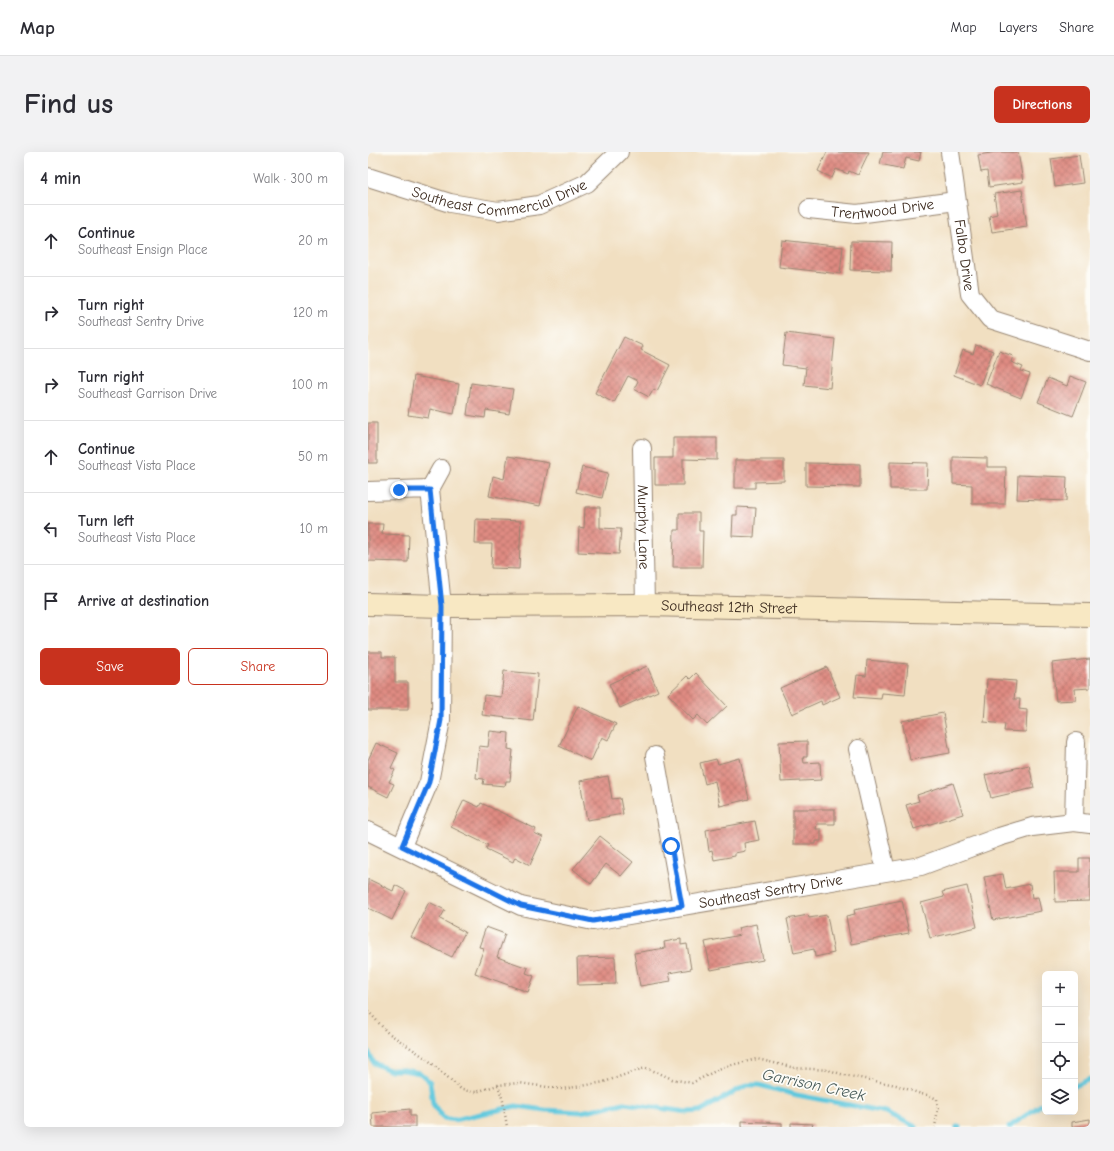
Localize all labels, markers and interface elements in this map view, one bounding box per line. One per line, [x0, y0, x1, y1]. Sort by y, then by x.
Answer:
text: Map [20, 17, 55, 39]
text: Map [950, 19, 977, 36]
text: Layers [999, 19, 1037, 36]
text: Share [1059, 19, 1094, 36]
button: Directions [994, 86, 1090, 123]
text: Find us [24, 88, 113, 120]
text: 4 min [40, 169, 81, 188]
text: Walk · 300 m [253, 171, 328, 186]
street label: Southeast Commercial Drive [410, 175, 590, 220]
street label: Trentwood Drive [830, 195, 935, 223]
street label: Falbo Drive [951, 218, 979, 292]
text: Continue [78, 224, 135, 242]
icon: ahead [40, 230, 62, 252]
text: 20 m [298, 233, 328, 248]
text: Southeast Ensign Place [78, 242, 208, 257]
text: Turn right [78, 296, 144, 314]
icon: right [40, 302, 62, 324]
text: 120 m [293, 305, 328, 320]
text: Southeast Sentry Drive [78, 314, 204, 329]
text: Turn right [78, 368, 144, 386]
icon: right [40, 374, 62, 396]
text: 100 m [292, 377, 328, 392]
text: Southeast Garrison Drive [78, 386, 217, 401]
text: Continue [78, 440, 135, 458]
icon: ahead [40, 446, 62, 468]
text: 50 m [298, 449, 328, 464]
text: Southeast Vista Place [78, 458, 195, 473]
route end [390, 481, 408, 499]
street label: Murphy Lane [634, 484, 653, 570]
text: Turn left [78, 512, 134, 530]
icon: left [40, 518, 62, 540]
text: 10 m [300, 521, 328, 536]
text: Southeast Vista Place [78, 530, 195, 545]
icon: arrive [40, 590, 62, 612]
text: Arrive at destination [78, 592, 209, 610]
street label: Southeast 12th Street [661, 596, 798, 617]
button: Save [40, 648, 180, 685]
button: Share [188, 648, 328, 685]
route start [662, 837, 680, 855]
street label: Southeast Sentry Drive [697, 870, 844, 912]
map controls [1042, 971, 1078, 1115]
button: + [1042, 971, 1078, 1007]
button: − [1042, 1007, 1078, 1043]
button: locate [1042, 1043, 1078, 1079]
water label: Garrison Creek [761, 1065, 867, 1105]
button: layers [1042, 1079, 1078, 1115]

